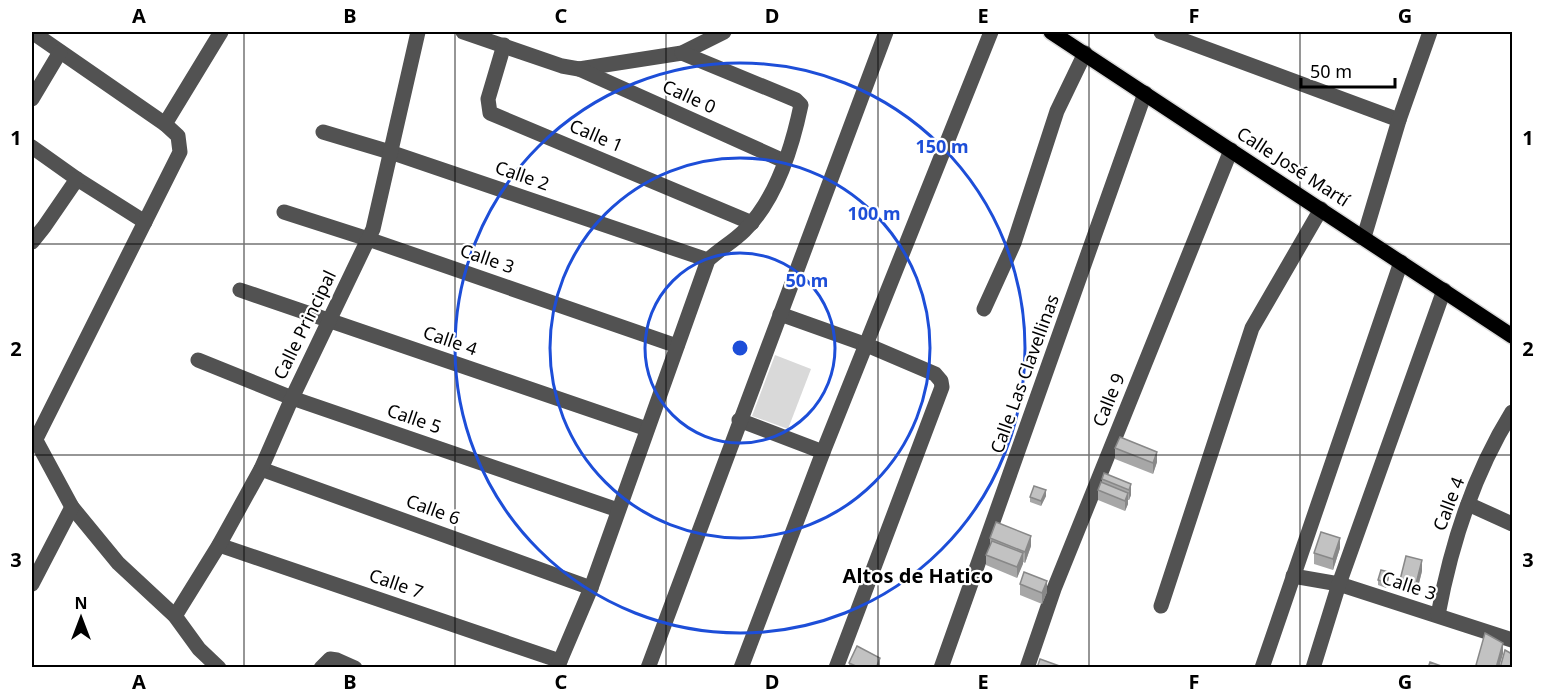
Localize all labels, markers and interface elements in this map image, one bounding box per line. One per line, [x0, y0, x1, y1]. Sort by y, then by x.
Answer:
text: A [132, 2, 146, 29]
text: B [343, 2, 357, 29]
text: C [555, 2, 568, 29]
text: D [765, 2, 779, 29]
text: E [977, 2, 989, 29]
text: F [1189, 2, 1199, 29]
text: G [1398, 2, 1412, 29]
scale bar [1301, 51, 1396, 89]
text: 50 m [1310, 59, 1352, 83]
street label: Calle 0 [659, 74, 720, 118]
street label: Calle 1 [566, 113, 627, 157]
street label: Calle José Martí [1233, 121, 1355, 212]
text: 1 [10, 124, 22, 151]
text: 1 [1522, 124, 1534, 151]
text: 150 m [915, 134, 969, 158]
street label: Calle 2 [492, 155, 553, 195]
text: 100 m [847, 201, 901, 225]
street label: Calle 3 [457, 238, 518, 278]
street label: Calle Principal [267, 266, 341, 383]
text: 50 m [786, 268, 828, 292]
street label: Calle Las Clavellinas [984, 291, 1064, 457]
street label: Calle 4 [420, 320, 481, 360]
text: 2 [10, 335, 22, 362]
text: 2 [1522, 335, 1534, 362]
centre of rings [730, 338, 750, 358]
street label: Calle 9 [1086, 369, 1130, 430]
street label: Calle 5 [384, 398, 445, 438]
street label: Calle 4 [1427, 473, 1469, 534]
street label: Calle 6 [403, 488, 464, 530]
text: 3 [10, 546, 22, 573]
text: 3 [1522, 546, 1534, 573]
district label: Altos de Hatico [843, 562, 993, 589]
street label: Calle 7 [366, 563, 427, 603]
street label: Calle 3 [1379, 565, 1440, 605]
north arrow [51, 588, 111, 648]
text: N [74, 592, 88, 614]
text: A [132, 668, 146, 695]
text: B [343, 668, 357, 695]
text: C [555, 668, 568, 695]
text: D [765, 668, 779, 695]
text: E [977, 668, 989, 695]
text: F [1189, 668, 1199, 695]
text: G [1398, 668, 1412, 695]

